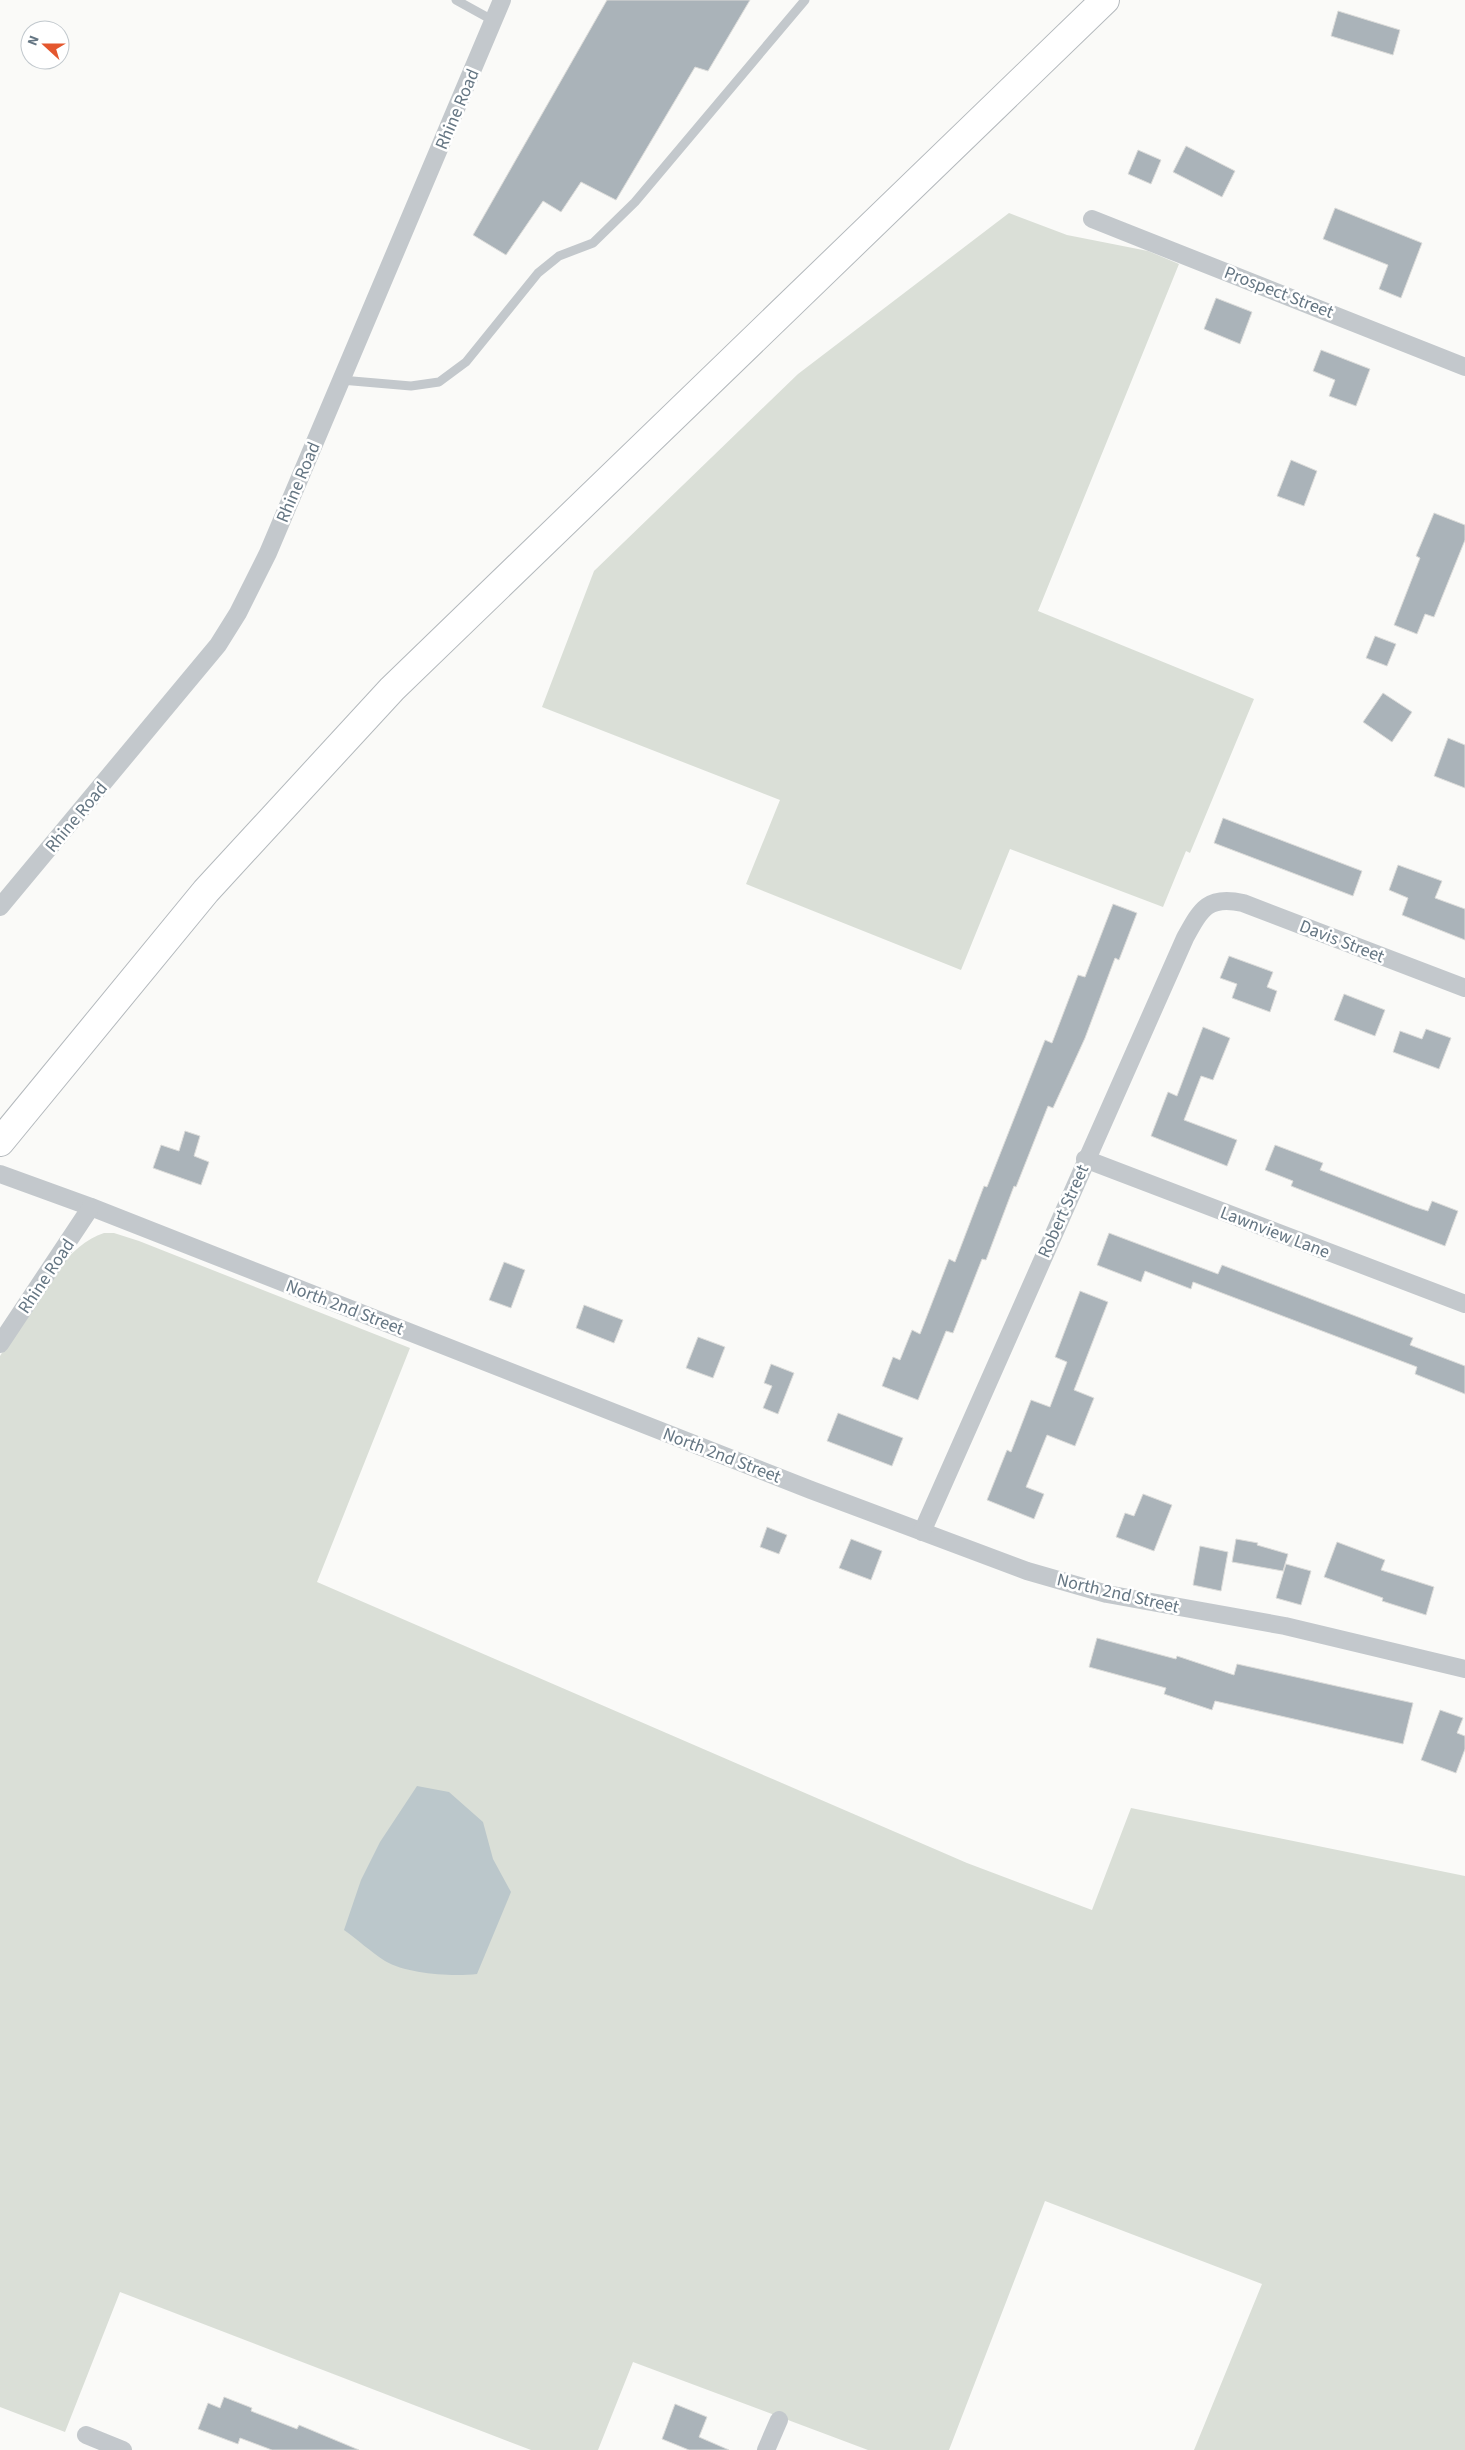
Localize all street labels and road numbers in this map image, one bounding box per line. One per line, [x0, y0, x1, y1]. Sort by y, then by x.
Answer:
street label: Rhine Road [429, 65, 486, 153]
street label: Prospect Street [1221, 260, 1337, 325]
street label: Rhine Road [270, 438, 327, 526]
street label: Rhine Road [39, 777, 113, 858]
street label: Davis Street [1296, 914, 1388, 969]
street label: Robert Street [1032, 1161, 1095, 1262]
street label: Lawnview Lane [1216, 1200, 1333, 1265]
street label: Rhine Road [12, 1234, 81, 1319]
street label: North 2nd Street [282, 1273, 407, 1341]
street label: North 2nd Street [659, 1421, 784, 1489]
street label: North 2nd Street [1054, 1567, 1181, 1620]

